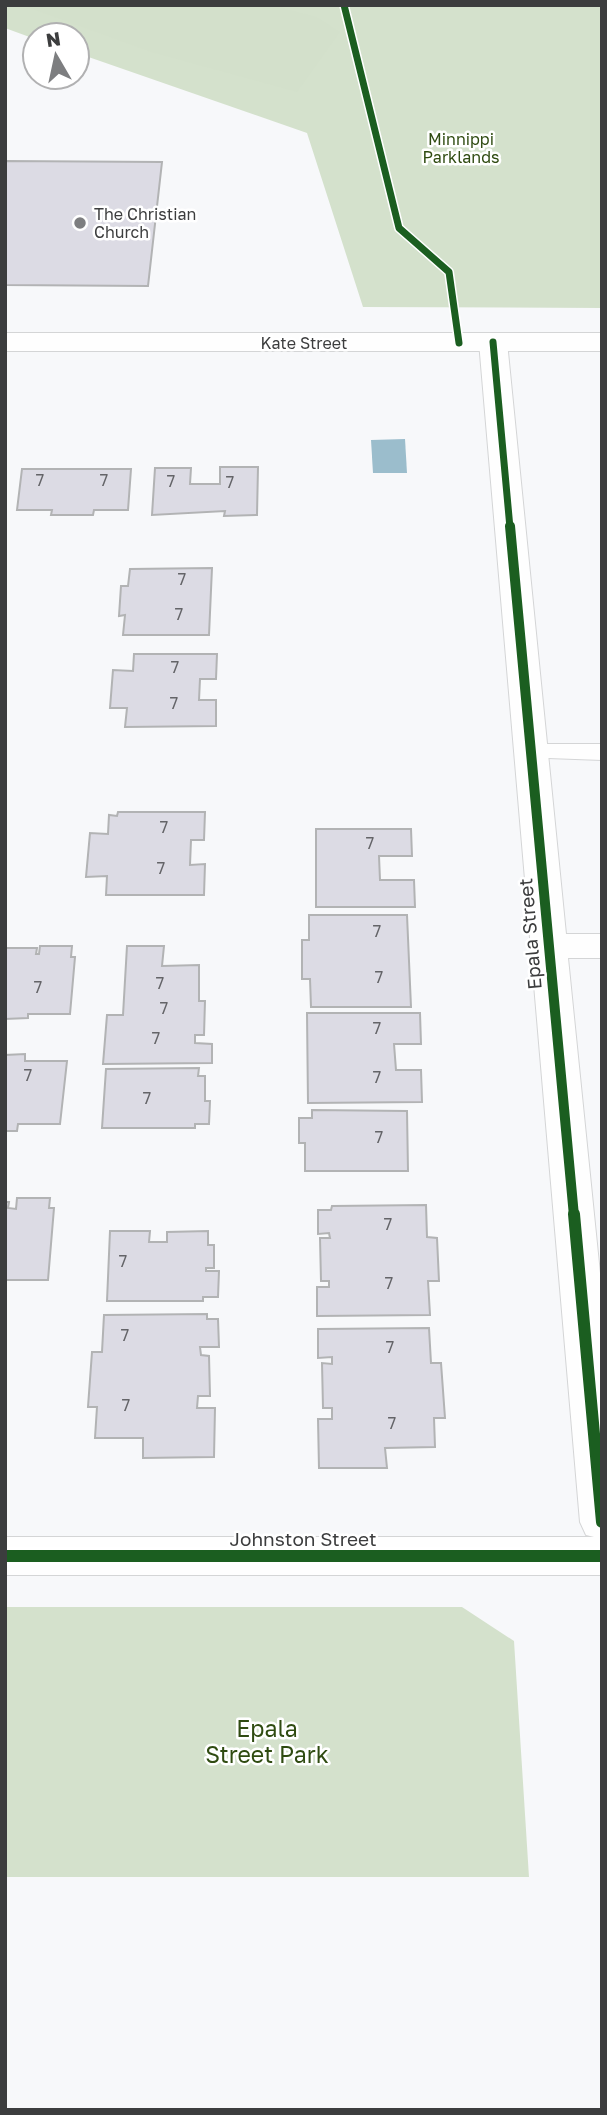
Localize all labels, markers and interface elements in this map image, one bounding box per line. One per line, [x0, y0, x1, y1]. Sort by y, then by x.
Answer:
north arrow [21, 21, 91, 91]
text: N [44, 26, 62, 51]
park label: Minnippi Parklands [423, 129, 499, 167]
place label: The Christian Church [94, 204, 196, 242]
marker: The Christian Church [72, 215, 88, 231]
street label: Kate Street [261, 333, 347, 353]
house number: 7 [36, 470, 44, 490]
house number: 7 [100, 470, 108, 490]
house number: 7 [167, 471, 175, 491]
house number: 7 [226, 472, 234, 492]
house number: 7 [178, 569, 186, 589]
house number: 7 [175, 604, 183, 624]
house number: 7 [171, 657, 179, 677]
house number: 7 [170, 693, 178, 713]
house number: 7 [160, 817, 168, 837]
house number: 7 [366, 833, 374, 853]
house number: 7 [157, 858, 165, 878]
street label: Epala Street [513, 877, 546, 991]
house number: 7 [373, 921, 381, 941]
house number: 7 [375, 967, 383, 987]
house number: 7 [156, 973, 164, 993]
house number: 7 [34, 977, 42, 997]
house number: 7 [160, 998, 168, 1018]
house number: 7 [373, 1018, 381, 1038]
house number: 7 [152, 1028, 160, 1048]
house number: 7 [24, 1065, 32, 1085]
house number: 7 [373, 1067, 381, 1087]
house number: 7 [143, 1088, 151, 1108]
house number: 7 [375, 1127, 383, 1147]
house number: 7 [384, 1214, 392, 1234]
house number: 7 [119, 1251, 127, 1271]
house number: 7 [385, 1273, 393, 1293]
house number: 7 [121, 1325, 129, 1345]
house number: 7 [386, 1337, 394, 1357]
house number: 7 [122, 1395, 130, 1415]
house number: 7 [388, 1413, 396, 1433]
street label: Johnston Street [229, 1527, 377, 1550]
park label: Epala Street Park [205, 1714, 329, 1768]

